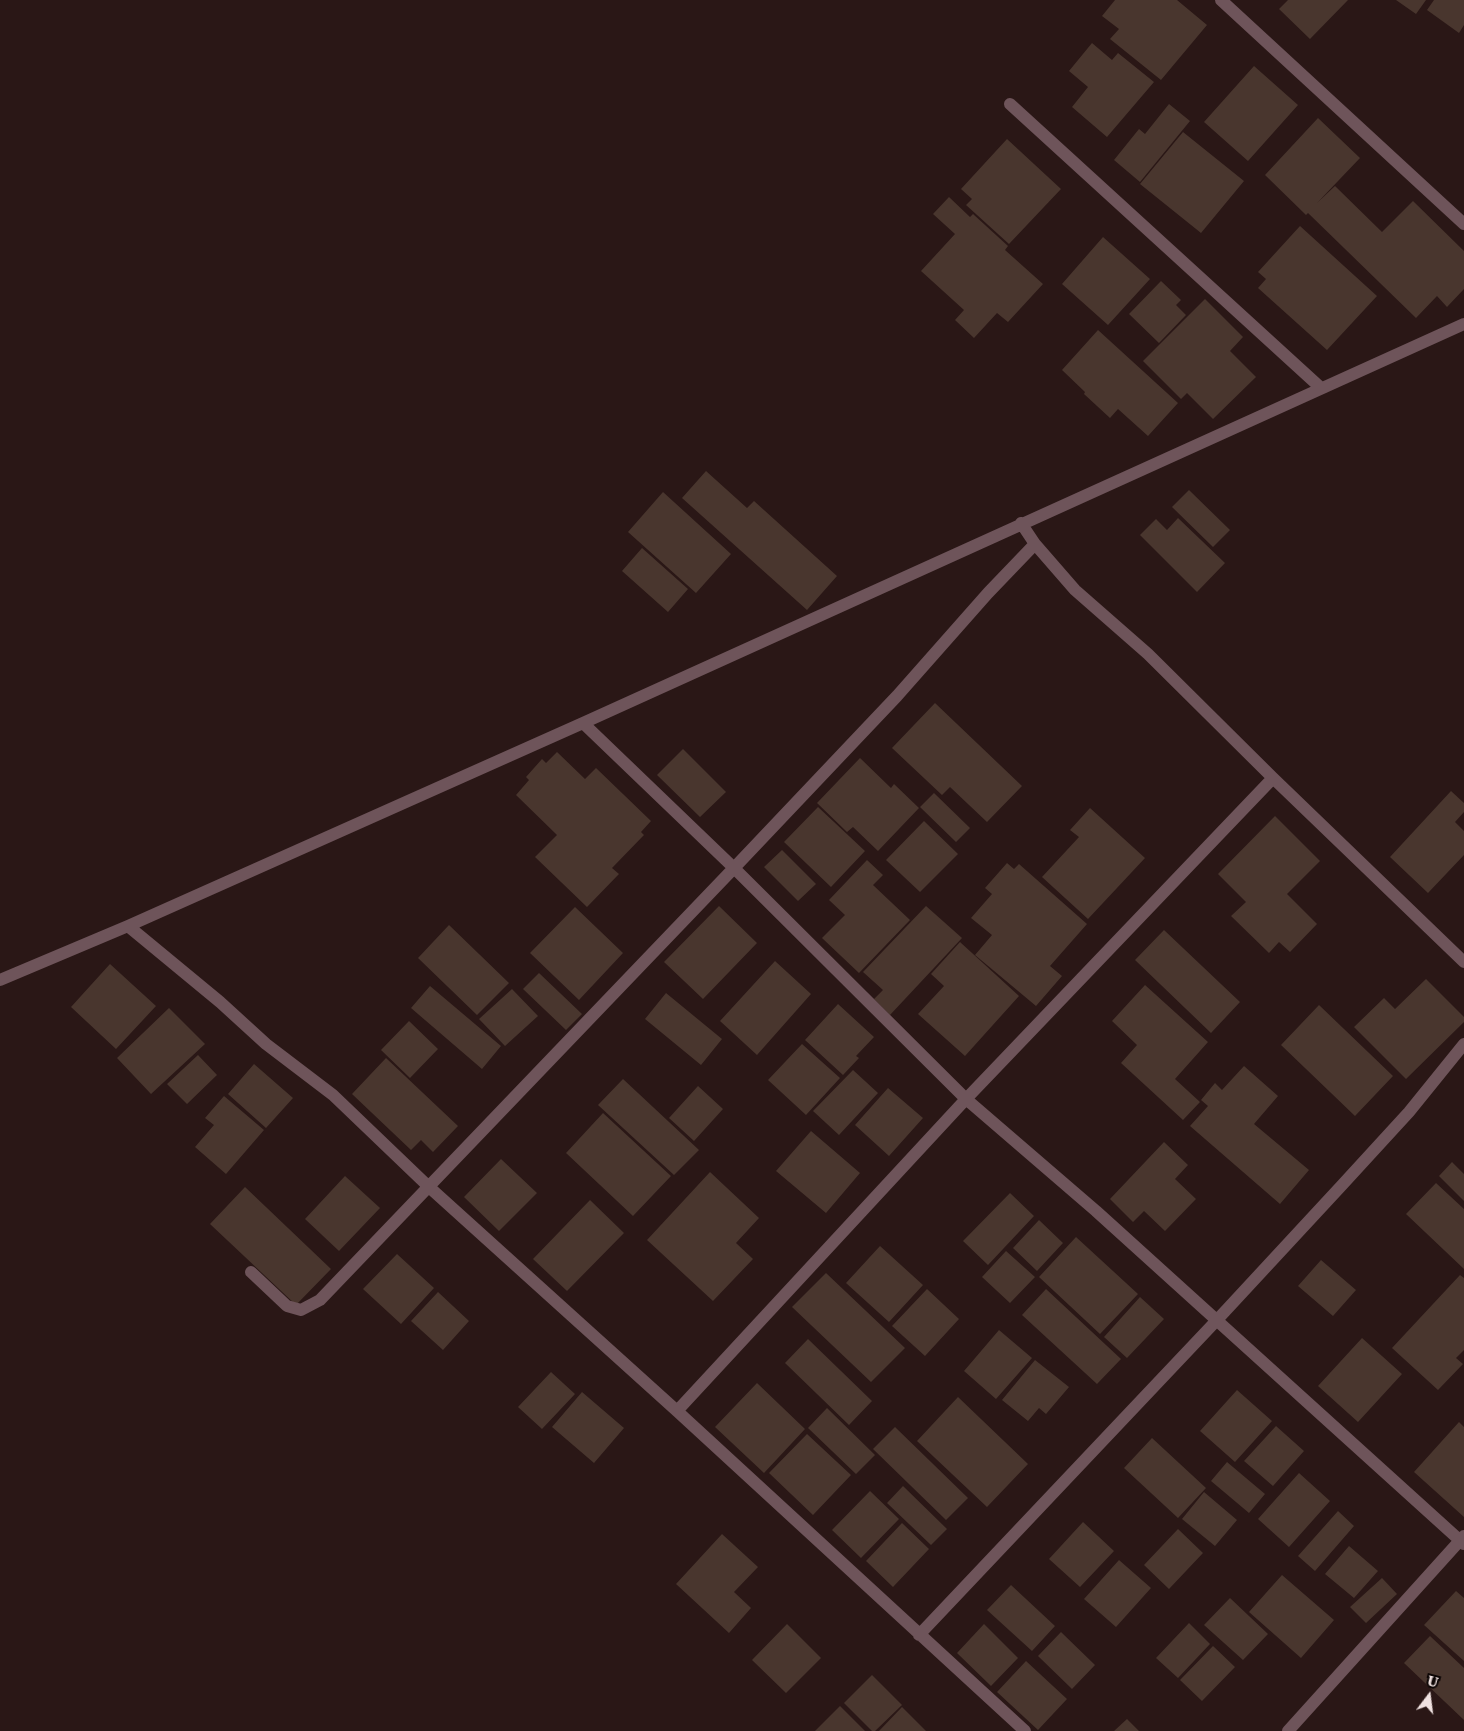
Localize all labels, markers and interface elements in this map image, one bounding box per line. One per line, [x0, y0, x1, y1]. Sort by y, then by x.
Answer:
north arrow [1404, 1671, 1454, 1721]
text: U [1426, 1672, 1440, 1691]

